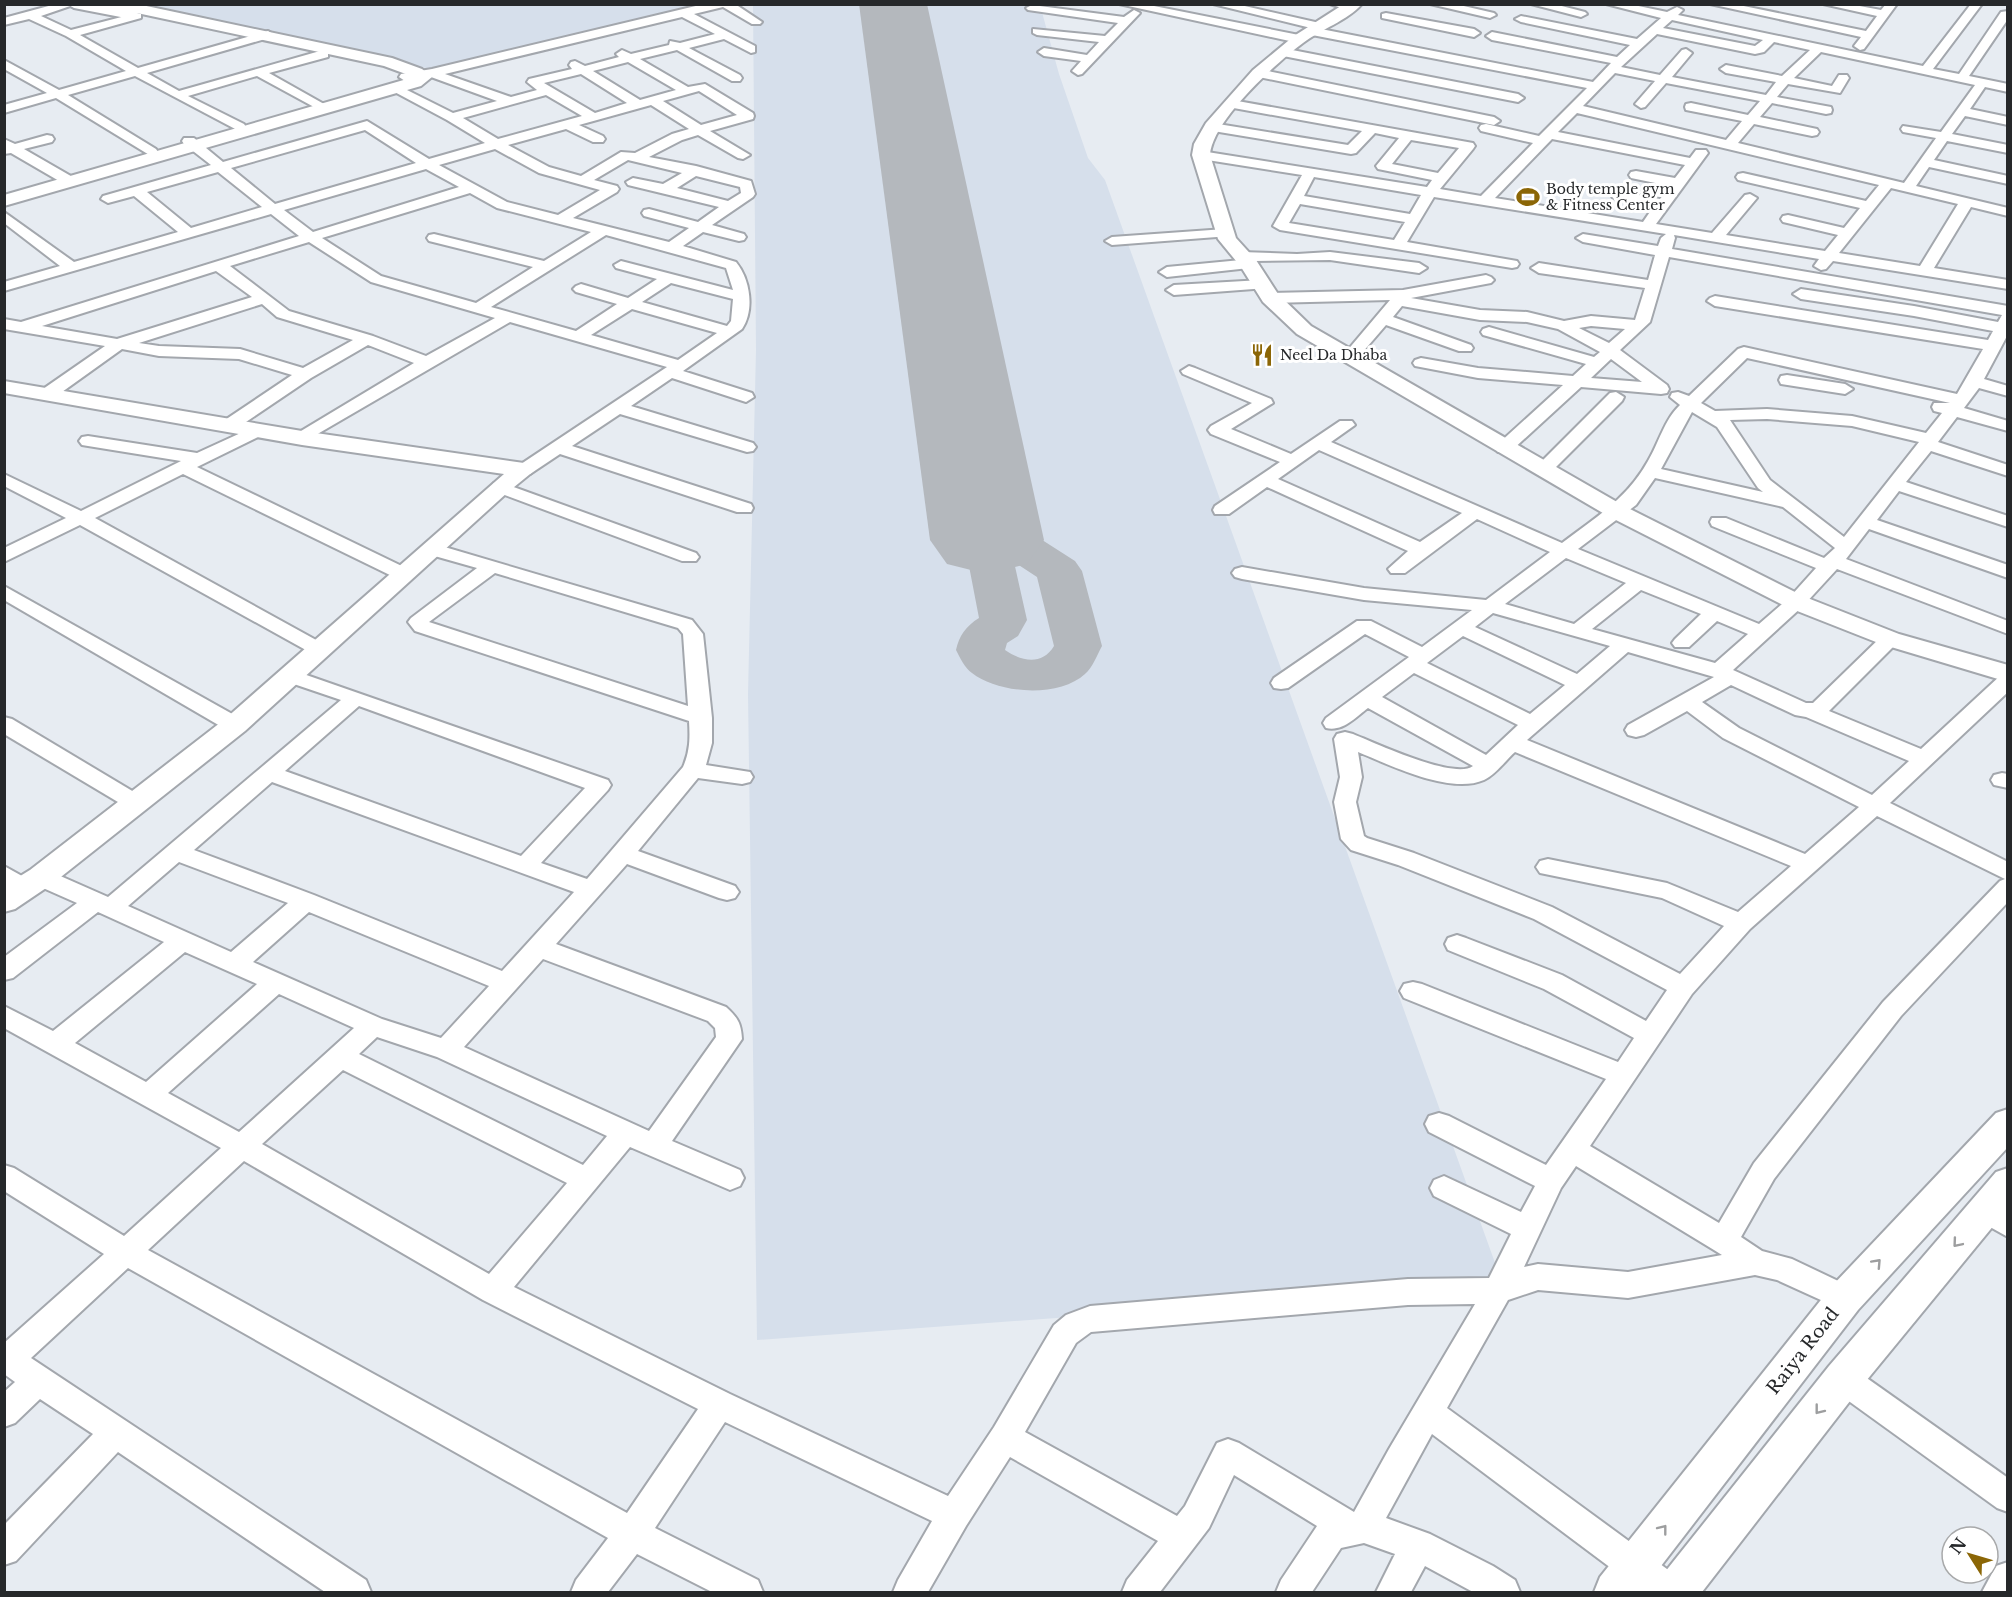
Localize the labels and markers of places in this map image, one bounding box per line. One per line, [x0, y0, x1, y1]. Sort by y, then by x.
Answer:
place label: Body temple gym & Fitness Center [1546, 180, 1675, 214]
sports icon: Body temple gym & Fitness Center [1515, 184, 1541, 210]
restaurant icon: Neel Da Dhaba [1249, 342, 1275, 368]
place label: Neel Da Dhaba [1280, 346, 1388, 364]

